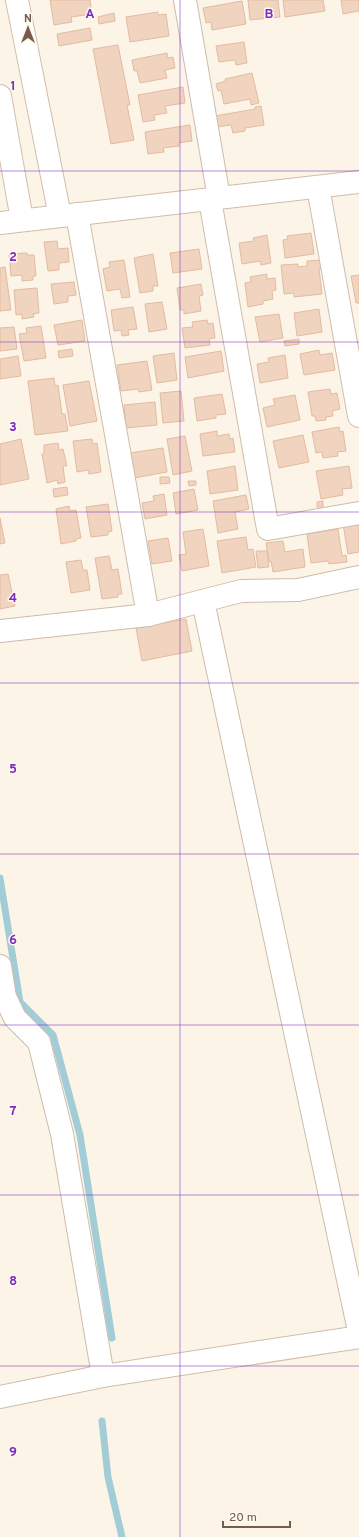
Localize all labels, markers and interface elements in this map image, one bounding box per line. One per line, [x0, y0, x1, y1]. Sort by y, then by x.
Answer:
text: A [85, 7, 95, 23]
text: B [265, 7, 274, 23]
north arrow [8, 8, 48, 48]
text: N [24, 12, 32, 26]
text: 1 [10, 79, 16, 95]
text: 2 [9, 250, 17, 266]
text: 3 [9, 420, 17, 436]
text: 4 [9, 591, 17, 607]
text: 5 [9, 762, 17, 778]
text: 6 [9, 933, 17, 949]
text: 7 [10, 1104, 17, 1120]
text: 8 [9, 1274, 17, 1290]
text: 9 [9, 1445, 17, 1461]
scale bar [223, 1503, 290, 1529]
text: 20 m [229, 1510, 257, 1526]

